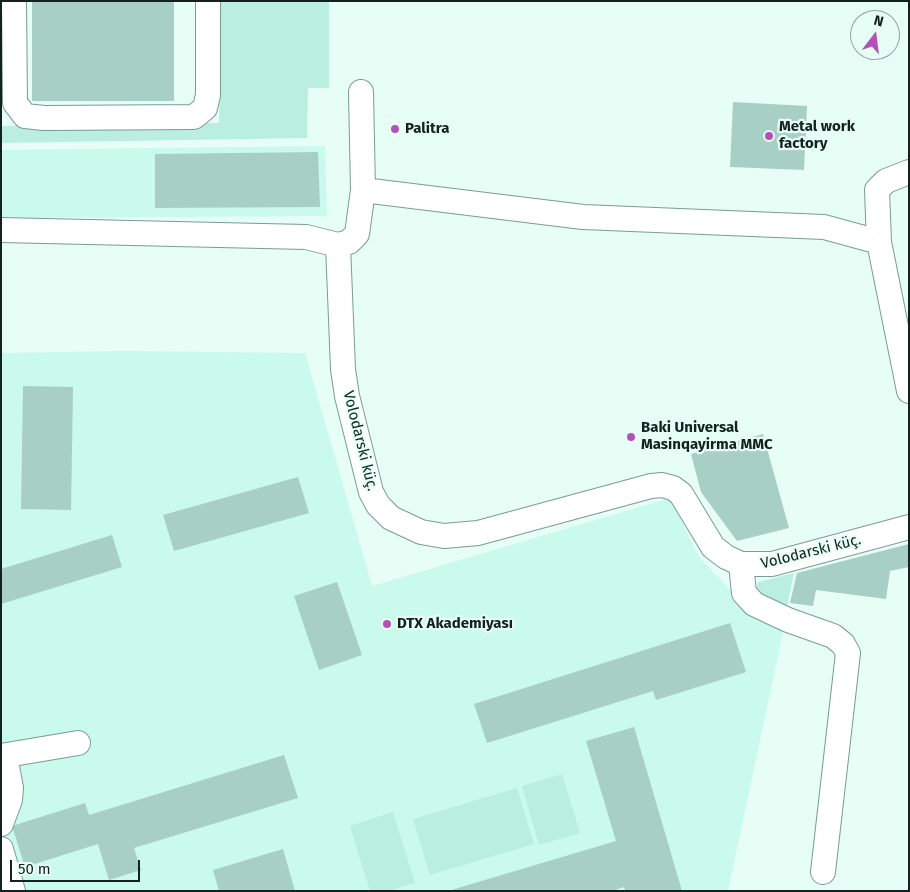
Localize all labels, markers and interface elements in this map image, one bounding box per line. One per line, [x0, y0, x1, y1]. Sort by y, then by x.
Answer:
north arrow [850, 10, 900, 60]
text: N [872, 12, 885, 30]
place label: Metal work factory [779, 118, 855, 153]
place label: Palitra [405, 120, 449, 138]
marker: Palitra [389, 123, 401, 135]
marker: Metal work factory [763, 130, 775, 142]
street label: Volodarski küç. [339, 389, 381, 493]
place label: Baki Universal Masinqayirma MMC [641, 419, 773, 454]
marker: Baki Universal Masinqayirma MMC [625, 431, 637, 443]
street label: Volodarski küç. [759, 531, 863, 573]
place label: DTX Akademiyası [397, 615, 513, 633]
marker: DTX Akademiyası [381, 618, 393, 630]
scale bar [12, 850, 142, 882]
text: 50 m [18, 860, 51, 878]

